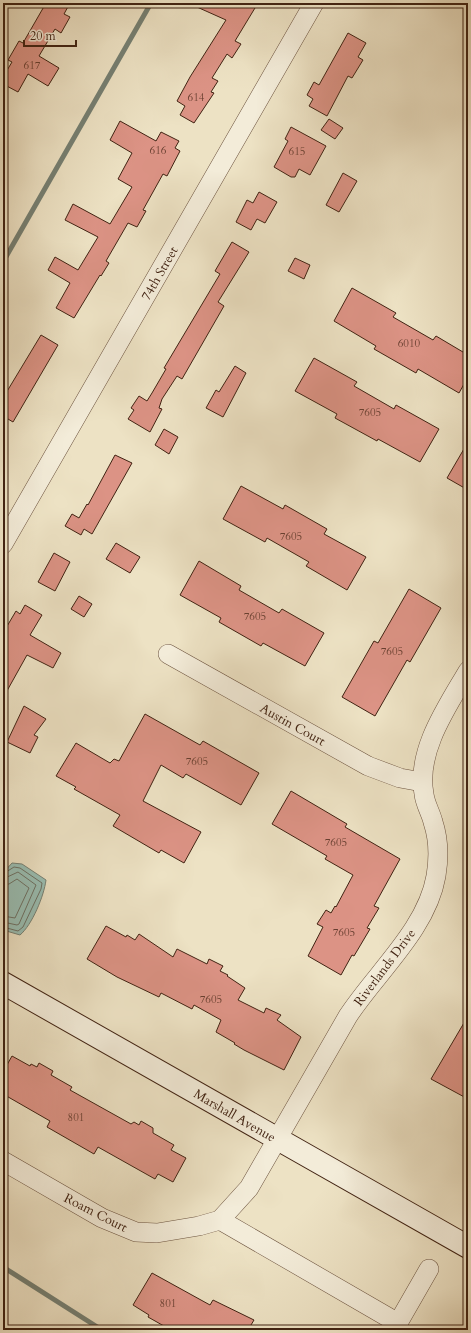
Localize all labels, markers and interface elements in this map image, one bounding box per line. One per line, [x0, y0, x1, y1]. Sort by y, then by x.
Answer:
scale bar [24, 22, 76, 48]
text: 20 m [30, 28, 57, 44]
house number: 617 [24, 58, 41, 73]
house number: 614 [188, 90, 205, 105]
house number: 616 [150, 143, 167, 158]
house number: 615 [289, 144, 305, 159]
street label: 74th Street [137, 243, 182, 304]
house number: 6010 [398, 336, 421, 351]
house number: 7605 [359, 405, 381, 420]
house number: 7605 [280, 529, 302, 544]
house number: 7605 [244, 609, 266, 624]
house number: 7605 [381, 644, 403, 659]
street label: Austin Court [257, 699, 329, 750]
house number: 7605 [186, 754, 208, 769]
house number: 7605 [325, 835, 347, 850]
house number: 7605 [333, 925, 355, 940]
street label: Riverlands Drive [350, 925, 420, 1010]
house number: 7605 [200, 992, 222, 1007]
street label: Marshall Avenue [190, 1085, 279, 1147]
house number: 801 [68, 1110, 84, 1125]
street label: Roam Court [61, 1189, 130, 1237]
house number: 801 [160, 1296, 176, 1311]

